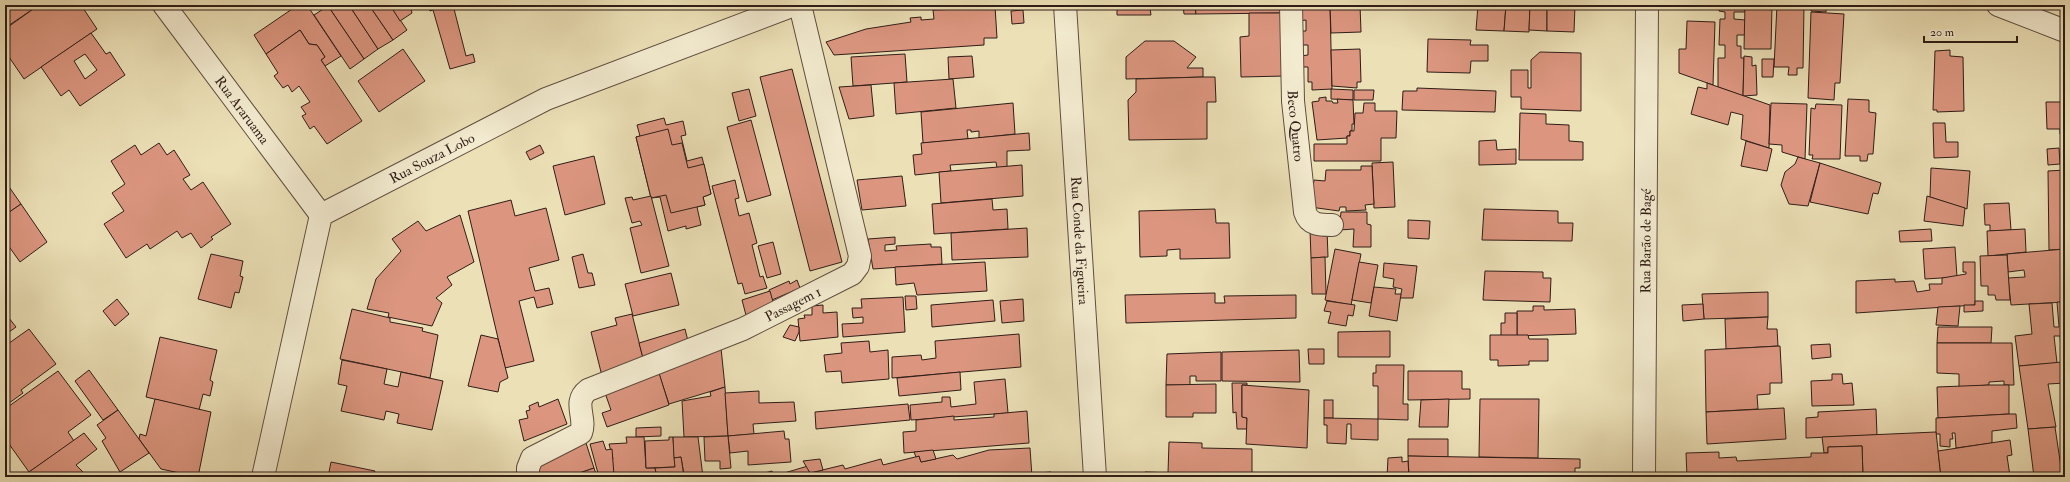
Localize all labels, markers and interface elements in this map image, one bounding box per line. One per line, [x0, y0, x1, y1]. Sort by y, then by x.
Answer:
scale bar [1924, 18, 2017, 44]
text: 20 m [1930, 25, 1955, 40]
street label: Rua Araruama [211, 73, 273, 148]
street label: Beco Quatro [1284, 90, 1308, 163]
street label: Rua Souza Lobo [386, 129, 478, 187]
street label: Rua Conde da Figueira [1067, 176, 1092, 306]
street label: Rua Barão de Bagé [1637, 188, 1655, 294]
street label: Passagem 1 [762, 283, 824, 326]

